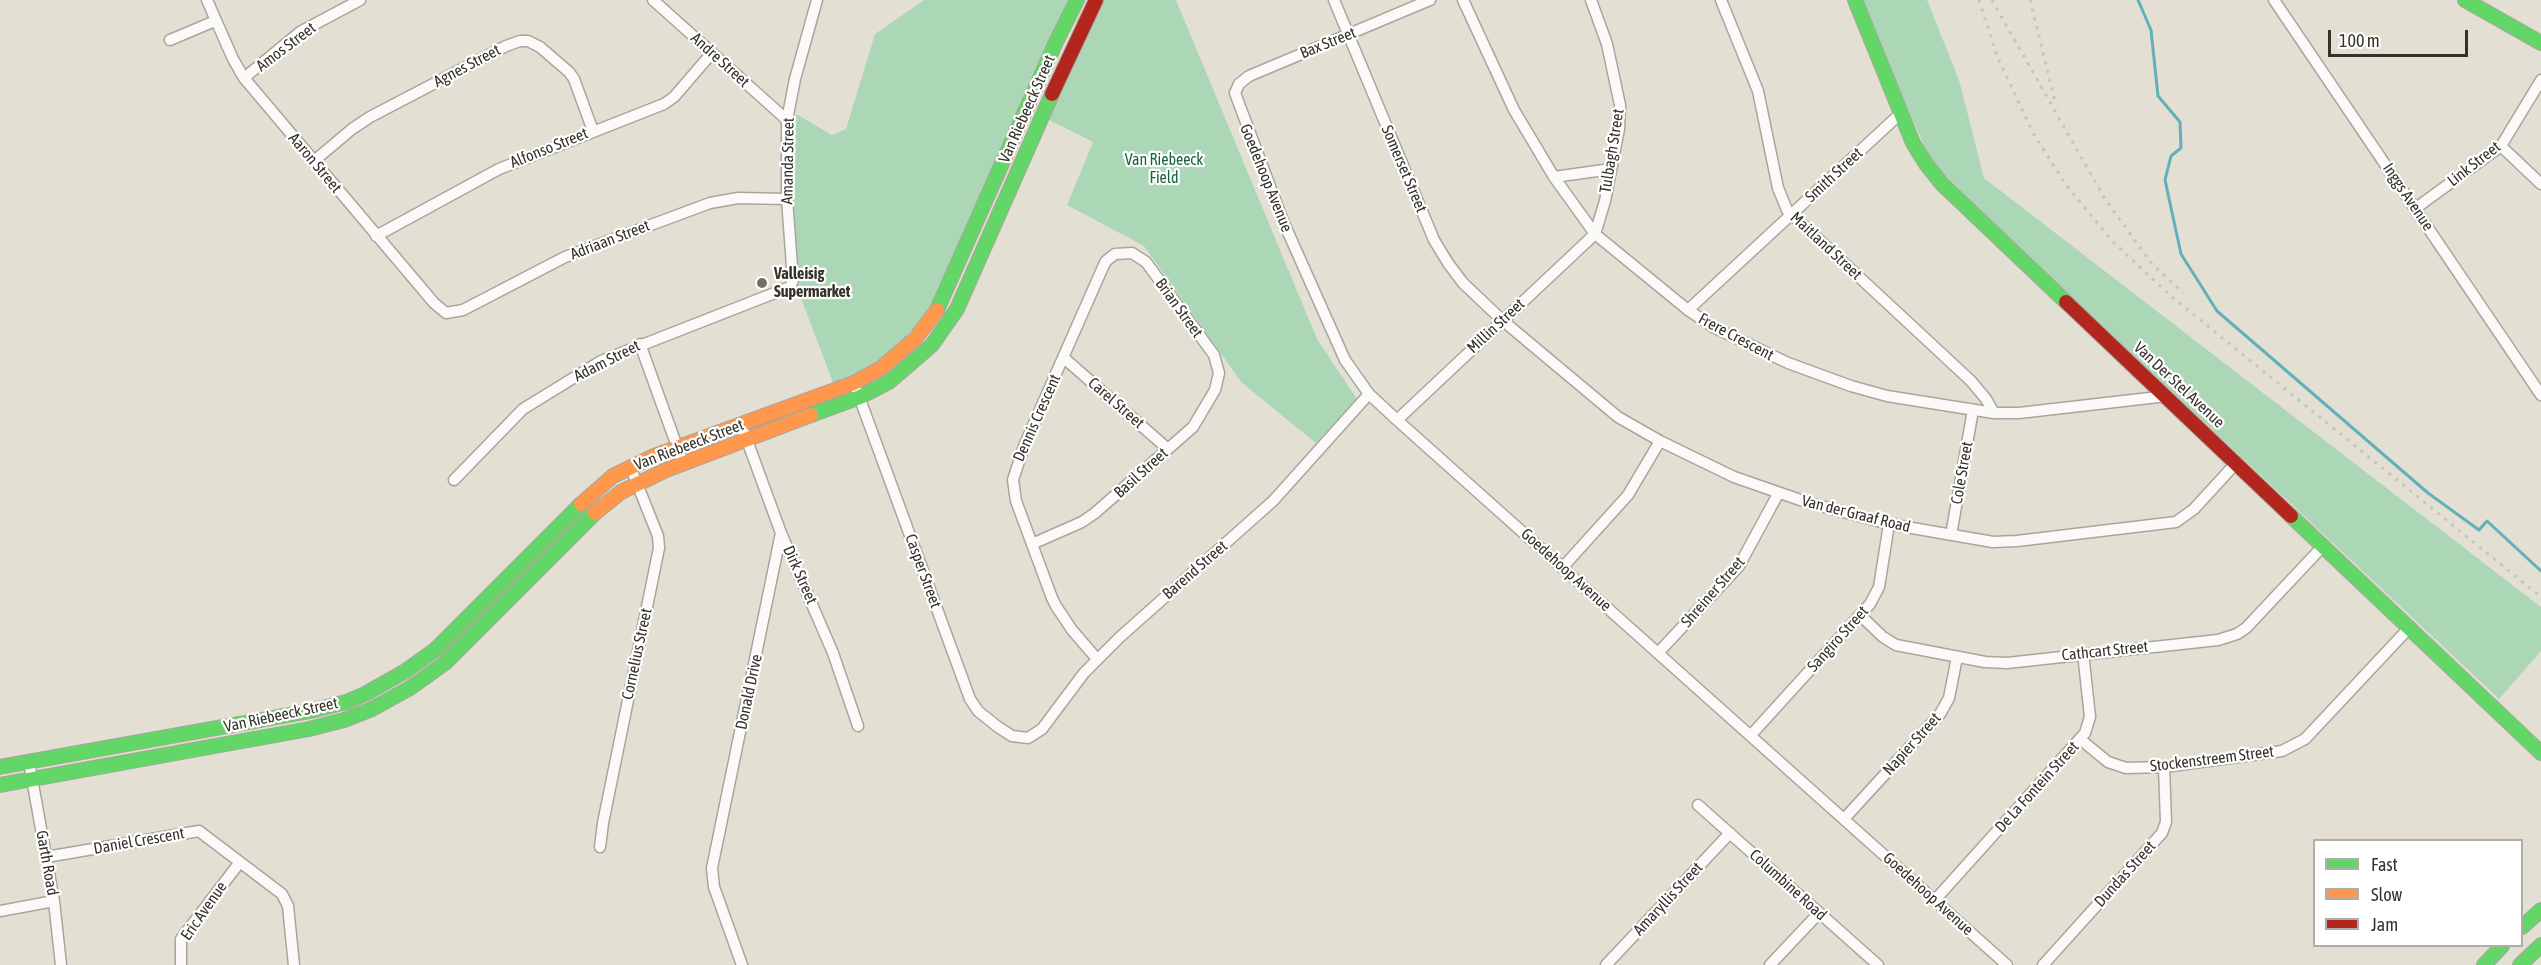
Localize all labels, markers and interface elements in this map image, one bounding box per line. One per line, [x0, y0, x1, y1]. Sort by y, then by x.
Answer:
street label: Amos Street [252, 18, 320, 76]
scale bar [2331, 18, 2470, 56]
street label: Bax Street [1297, 23, 1359, 63]
street label: Andre Street [687, 29, 753, 91]
text: 100 m [2339, 30, 2380, 51]
street label: Agnes Street [430, 40, 504, 92]
street label: Van Riebeeck Street [995, 52, 1059, 166]
street label: Tulbagh Street [1596, 107, 1628, 195]
street label: Amanda Street [778, 117, 798, 205]
street label: Goedehoop Avenue [1236, 121, 1296, 235]
street label: Somerset Street [1377, 123, 1431, 215]
street label: Alfonso Street [507, 124, 591, 172]
street label: Aaron Street [284, 129, 346, 197]
street label: Link Street [2444, 137, 2504, 191]
street label: Smith Street [1801, 144, 1867, 206]
park label: Van Riebeeck Field [1125, 150, 1203, 188]
street label: Inggs Avenue [2378, 160, 2438, 234]
street label: Maitland Street [1786, 208, 1866, 284]
street label: Adriaan Street [567, 216, 653, 264]
place label: Valleisig Supermarket [774, 264, 850, 302]
street label: Brian Street [1151, 275, 1207, 341]
marker: Valleisig Supermarket [755, 276, 769, 290]
street label: Millin Street [1463, 295, 1529, 357]
street label: Frere Crescent [1695, 309, 1777, 365]
street label: Adam Street [571, 336, 643, 386]
street label: Van Der Stel Avenue [2130, 338, 2228, 432]
street label: Dennis Crescent [1009, 371, 1065, 465]
street label: Carel Street [1084, 373, 1148, 433]
street label: Van Riebeeck Street [631, 415, 747, 475]
street label: Cole Street [1947, 440, 1977, 506]
street label: Basil Street [1110, 444, 1172, 502]
street label: Van der Graaf Road [1800, 491, 1912, 537]
street label: Goedehoop Avenue [1517, 524, 1615, 616]
street label: Casper Street [901, 531, 945, 611]
street label: Barend Street [1159, 537, 1231, 603]
street label: Dirk Street [779, 543, 821, 607]
street label: Shreiner Street [1677, 553, 1749, 631]
street label: Sangiro Street [1803, 602, 1873, 676]
street label: Cornelius Street [618, 606, 656, 702]
street label: Cathcart Street [2061, 637, 2149, 665]
street label: Donald Drive [732, 653, 766, 731]
street label: Van Riebeeck Street [222, 694, 340, 736]
street label: Napier Street [1879, 709, 1945, 779]
street label: De La Fontein Street [1991, 737, 2083, 837]
street label: Stockenstreem Street [2149, 742, 2275, 776]
street label: Daniel Crescent [92, 824, 186, 858]
street label: Garth Road [32, 829, 62, 897]
street label: Dundas Street [2090, 837, 2160, 911]
legend [2313, 839, 2523, 947]
street label: Columbine Road [1745, 845, 1831, 925]
street label: Goedehoop Avenue [1879, 848, 1977, 940]
text: Fast [2371, 854, 2398, 875]
street label: Amaryllis Street [1629, 858, 1707, 940]
street label: Eric Avenue [177, 878, 231, 944]
text: Slow [2371, 884, 2402, 905]
text: Jam [2371, 914, 2398, 935]

